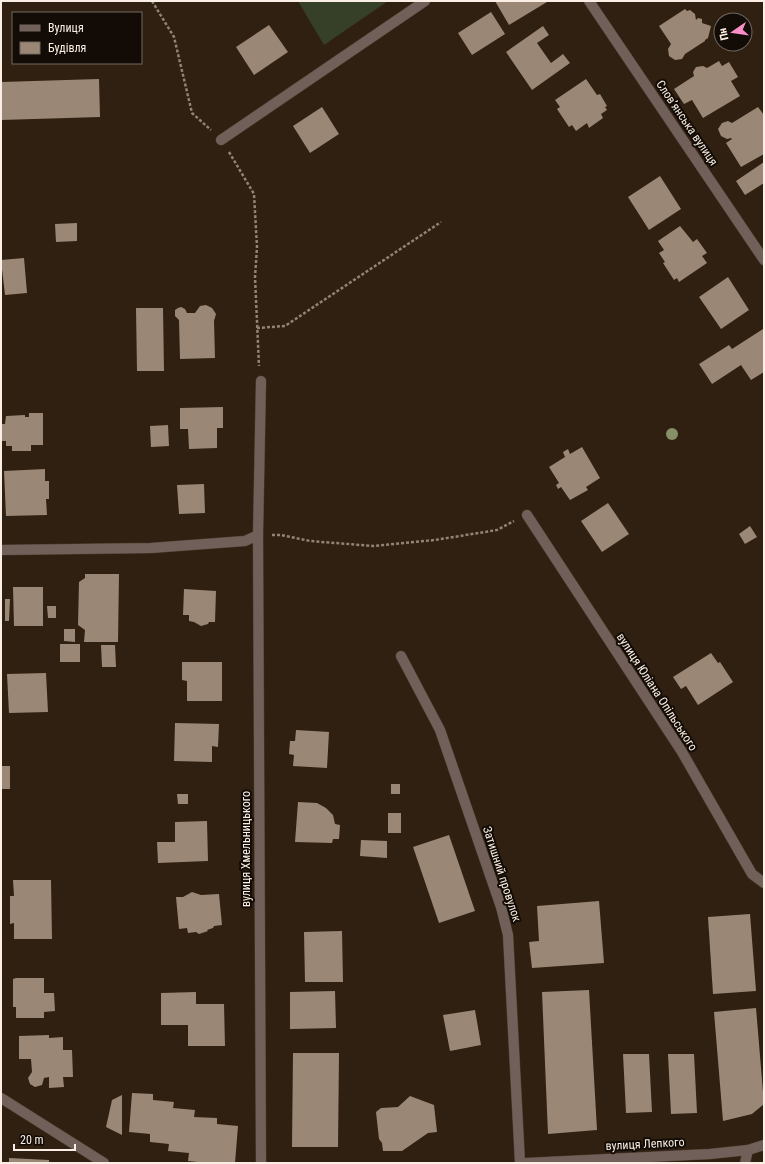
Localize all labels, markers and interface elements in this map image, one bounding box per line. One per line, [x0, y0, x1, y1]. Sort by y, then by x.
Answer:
legend [12, 12, 142, 64]
north arrow [713, 12, 753, 52]
text: Вулиця [48, 21, 84, 35]
text: Пн [716, 27, 731, 42]
text: Будівля [48, 41, 86, 55]
street label: Словʼянська вулиця [653, 78, 721, 168]
street label: вулиця Юліана Опільського [614, 631, 700, 753]
street label: вулиця Хмельницького [239, 791, 253, 907]
street label: Затишний провулок [480, 825, 524, 924]
scale bar [14, 1126, 75, 1152]
text: 20 m [20, 1133, 44, 1147]
street label: вулиця Лепкого [605, 1135, 685, 1153]

